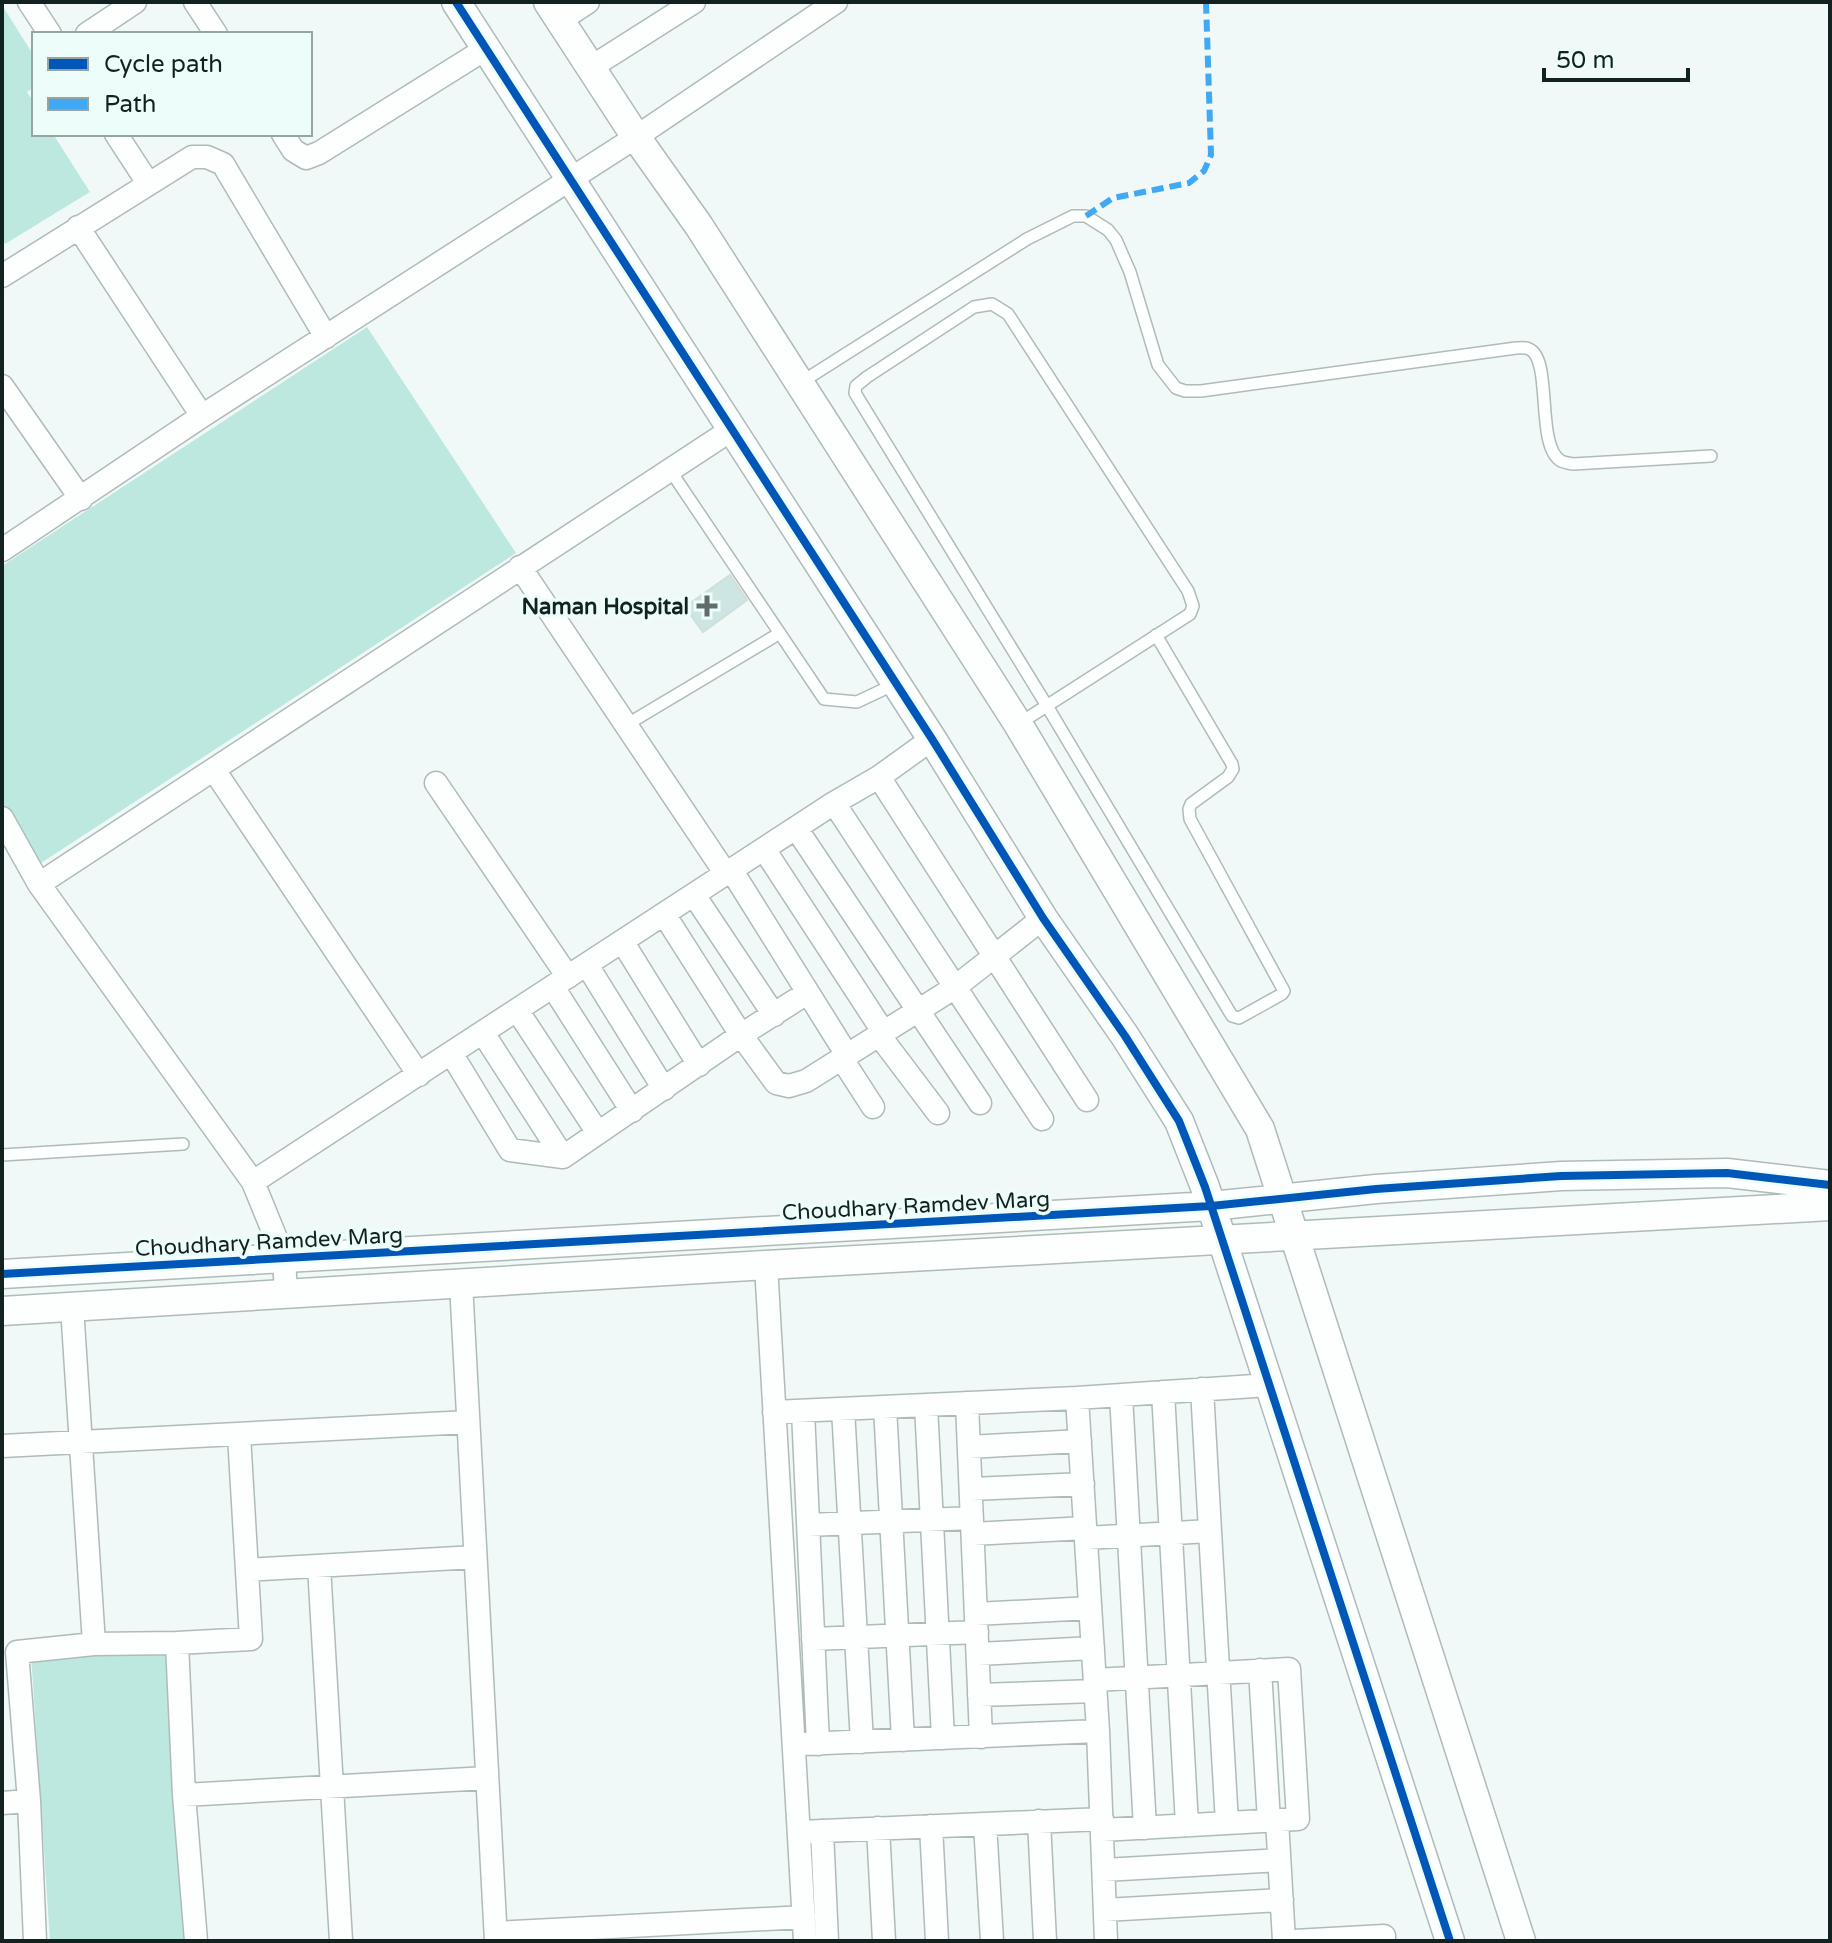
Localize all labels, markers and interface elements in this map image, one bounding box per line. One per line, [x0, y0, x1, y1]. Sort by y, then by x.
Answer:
legend [32, 32, 312, 136]
scale bar [1544, 32, 1688, 82]
text: 50 m [1556, 46, 1614, 75]
text: Cycle path [104, 50, 223, 79]
text: Path [104, 90, 157, 119]
place label: Naman Hospital [521, 594, 689, 620]
marker: Naman Hospital [696, 595, 718, 617]
street label: Choudhary Ramdev Marg [781, 1186, 1051, 1226]
street label: Choudhary Ramdev Marg [134, 1222, 404, 1262]

